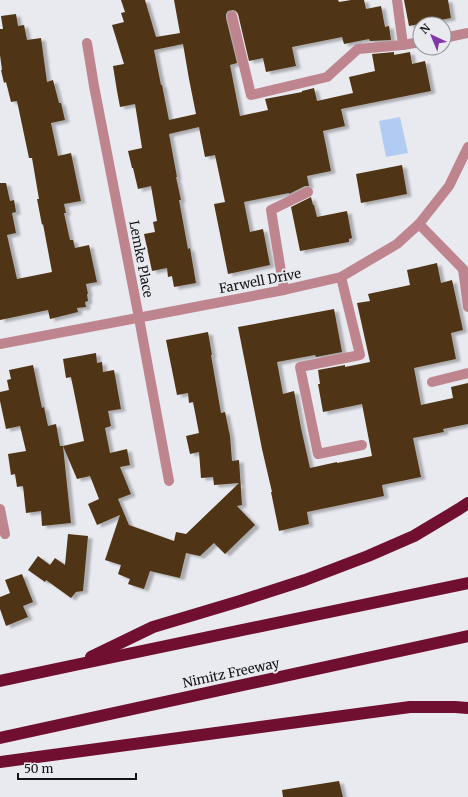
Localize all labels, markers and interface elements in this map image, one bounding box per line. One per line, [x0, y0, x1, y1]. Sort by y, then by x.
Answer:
north arrow [412, 16, 452, 56]
text: N [417, 21, 433, 37]
street label: Lemke Place [125, 219, 157, 299]
street label: Farwell Drive [218, 265, 303, 297]
street label: Nimitz Freeway [181, 654, 281, 692]
scale bar [18, 755, 136, 781]
text: 50 m [24, 761, 53, 776]

